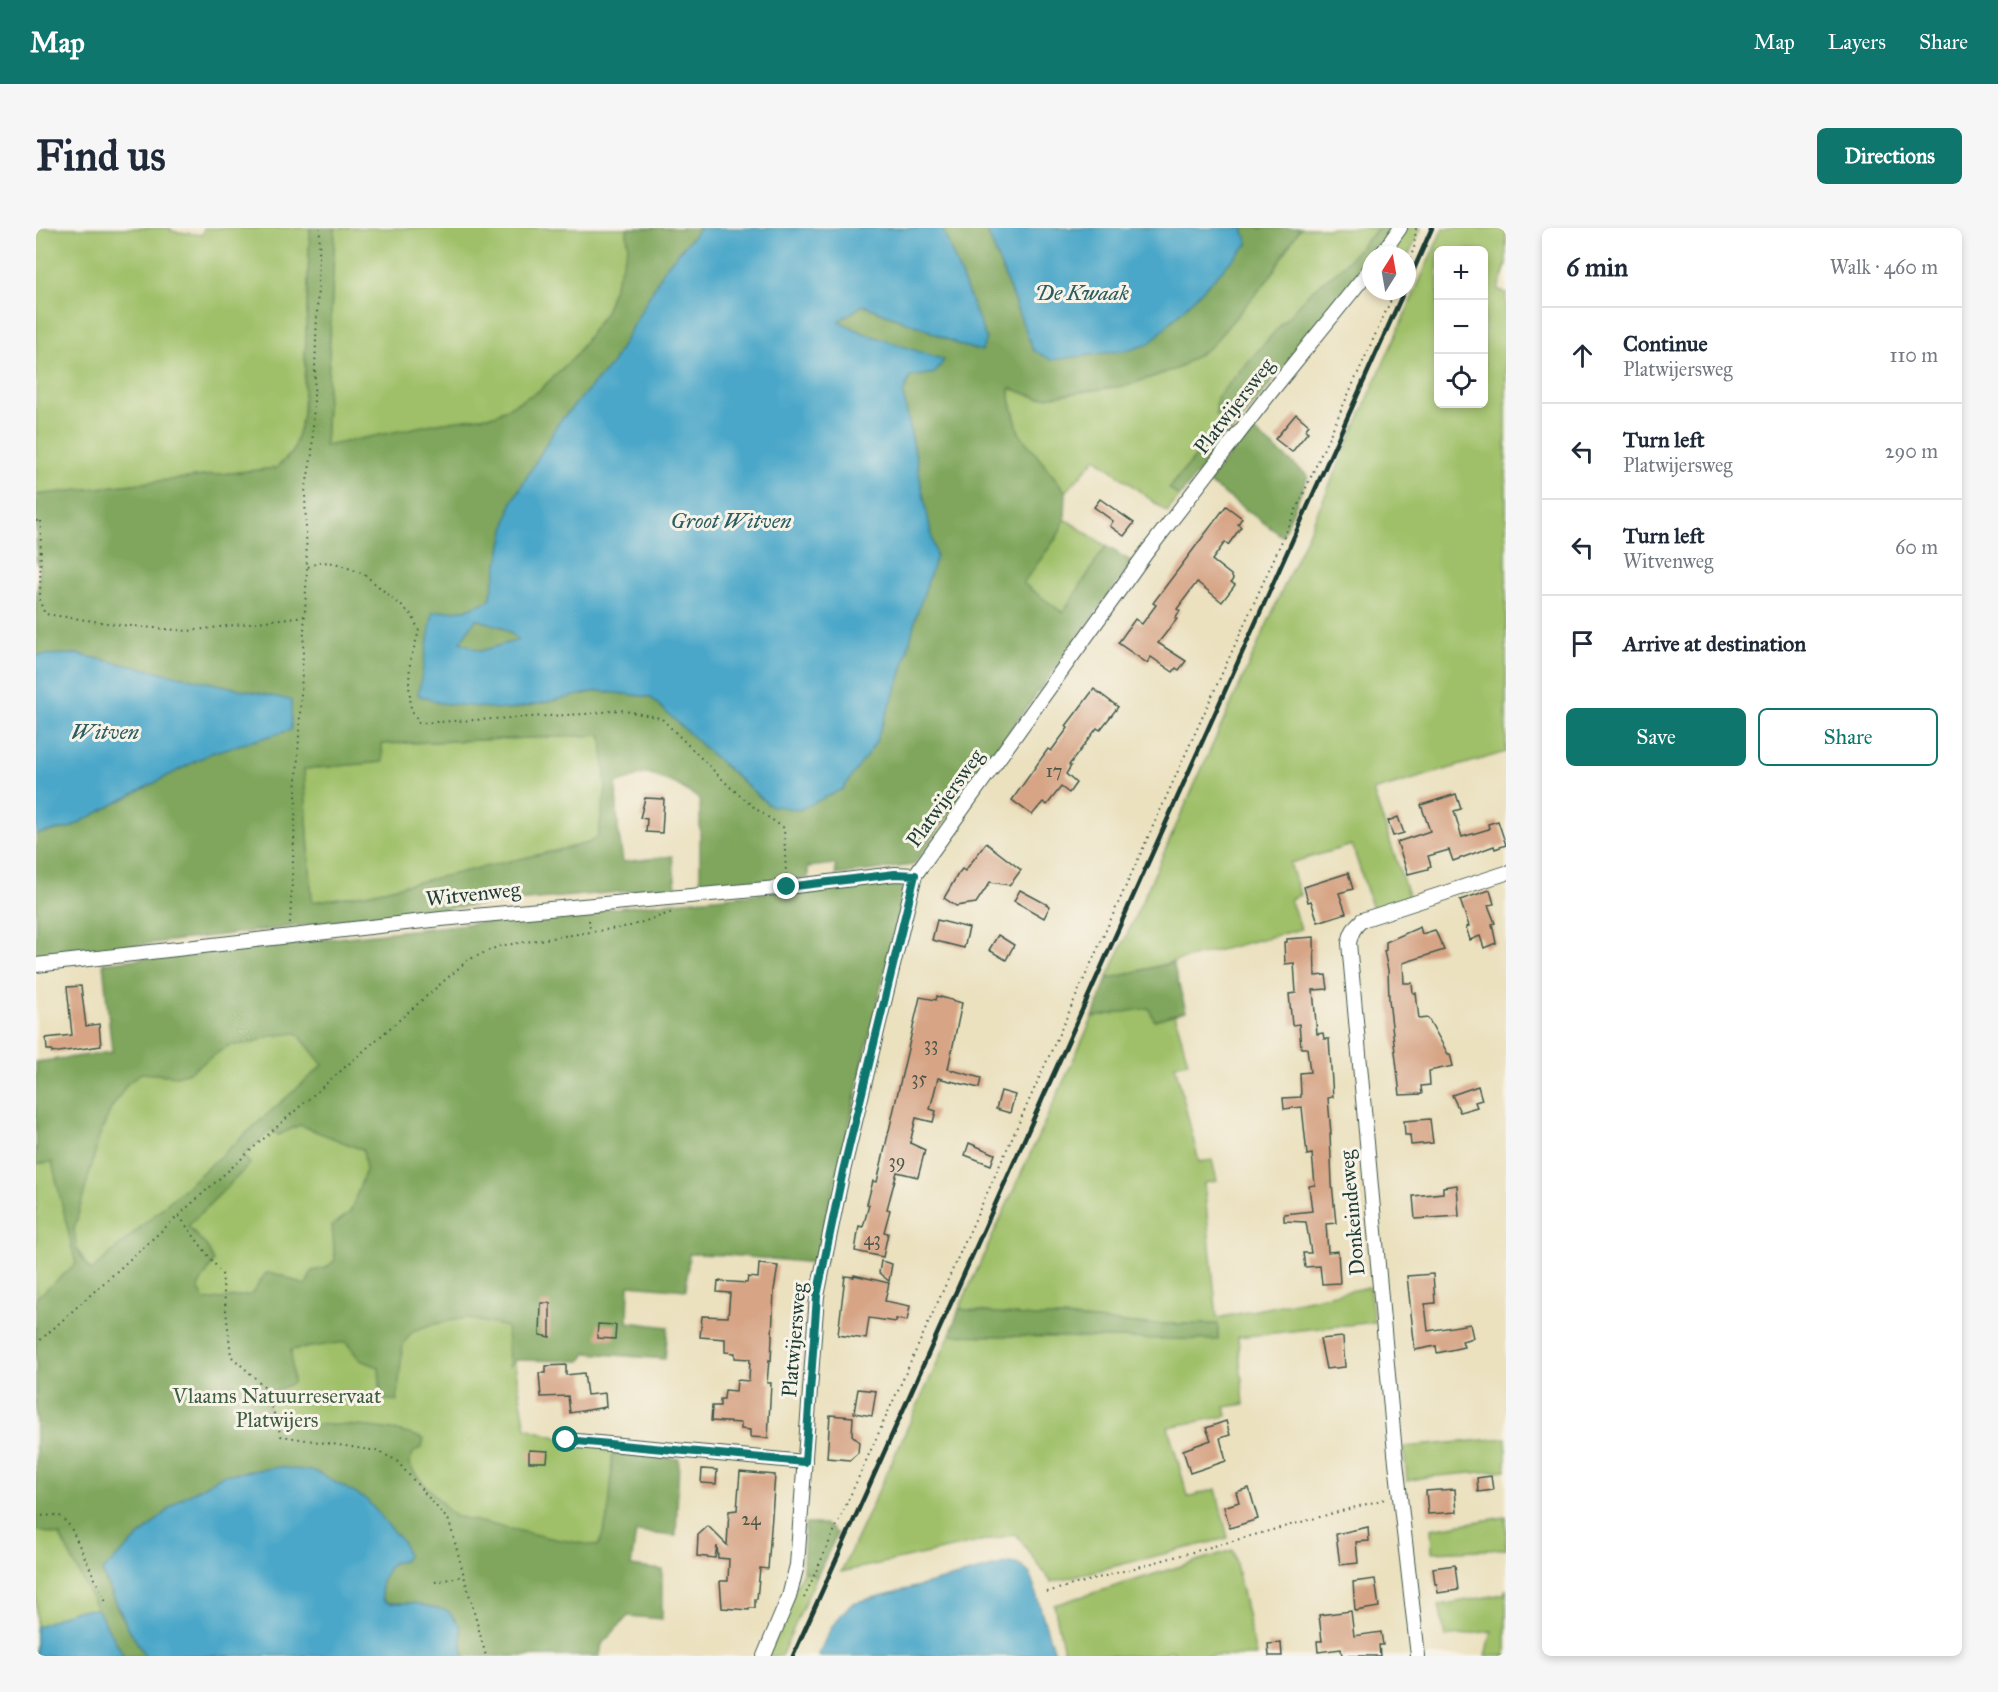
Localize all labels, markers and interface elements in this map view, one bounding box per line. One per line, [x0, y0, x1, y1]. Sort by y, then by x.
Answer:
text: Map [30, 25, 85, 60]
text: Map [1754, 29, 1795, 55]
text: Layers [1828, 29, 1886, 55]
text: Share [1919, 29, 1968, 55]
button: Directions [1817, 128, 1962, 184]
text: Find us [36, 130, 166, 182]
north arrow [1362, 246, 1416, 300]
map controls [1434, 246, 1488, 408]
button: + [1434, 246, 1488, 300]
text: 6 min [1566, 251, 1628, 283]
text: Walk · 460 m [1830, 255, 1938, 279]
water label: De Kwaak [1035, 279, 1129, 306]
button: − [1434, 300, 1488, 354]
text: Continue [1623, 330, 1708, 357]
icon: ahead [1566, 339, 1599, 372]
text: 110 m [1890, 343, 1938, 367]
street label: Platwijersweg [1188, 353, 1280, 459]
button: locate [1434, 354, 1488, 408]
text: Platwijersweg [1623, 357, 1733, 381]
text: Turn left [1623, 426, 1705, 453]
icon: left [1566, 435, 1599, 468]
text: 290 m [1885, 439, 1938, 463]
text: Platwijersweg [1623, 453, 1733, 477]
water label: Groot Witven [671, 507, 792, 534]
text: Turn left [1623, 522, 1705, 549]
icon: left [1566, 531, 1599, 564]
text: 60 m [1895, 535, 1938, 559]
text: Witvenweg [1623, 549, 1713, 573]
icon: arrive [1566, 627, 1599, 660]
text: Arrive at destination [1623, 630, 1806, 657]
button: Save [1566, 708, 1746, 766]
button: Share [1758, 708, 1938, 766]
water label: Witven [71, 718, 140, 745]
street label: Platwijersweg [901, 744, 989, 852]
house number: 17 [1046, 760, 1062, 782]
route end [773, 873, 799, 899]
street label: Witvenweg [424, 876, 522, 912]
house number: 33 [924, 1033, 938, 1055]
house number: 35 [911, 1067, 927, 1089]
street label: Donkeindeweg [1334, 1149, 1370, 1277]
house number: 39 [889, 1150, 905, 1172]
house number: 43 [863, 1228, 881, 1250]
street label: Platwijersweg [776, 1281, 812, 1398]
park label: Vlaams Natuurreservaat Platwijers [172, 1383, 382, 1433]
route start [552, 1426, 578, 1452]
house number: 24 [742, 1508, 761, 1530]

